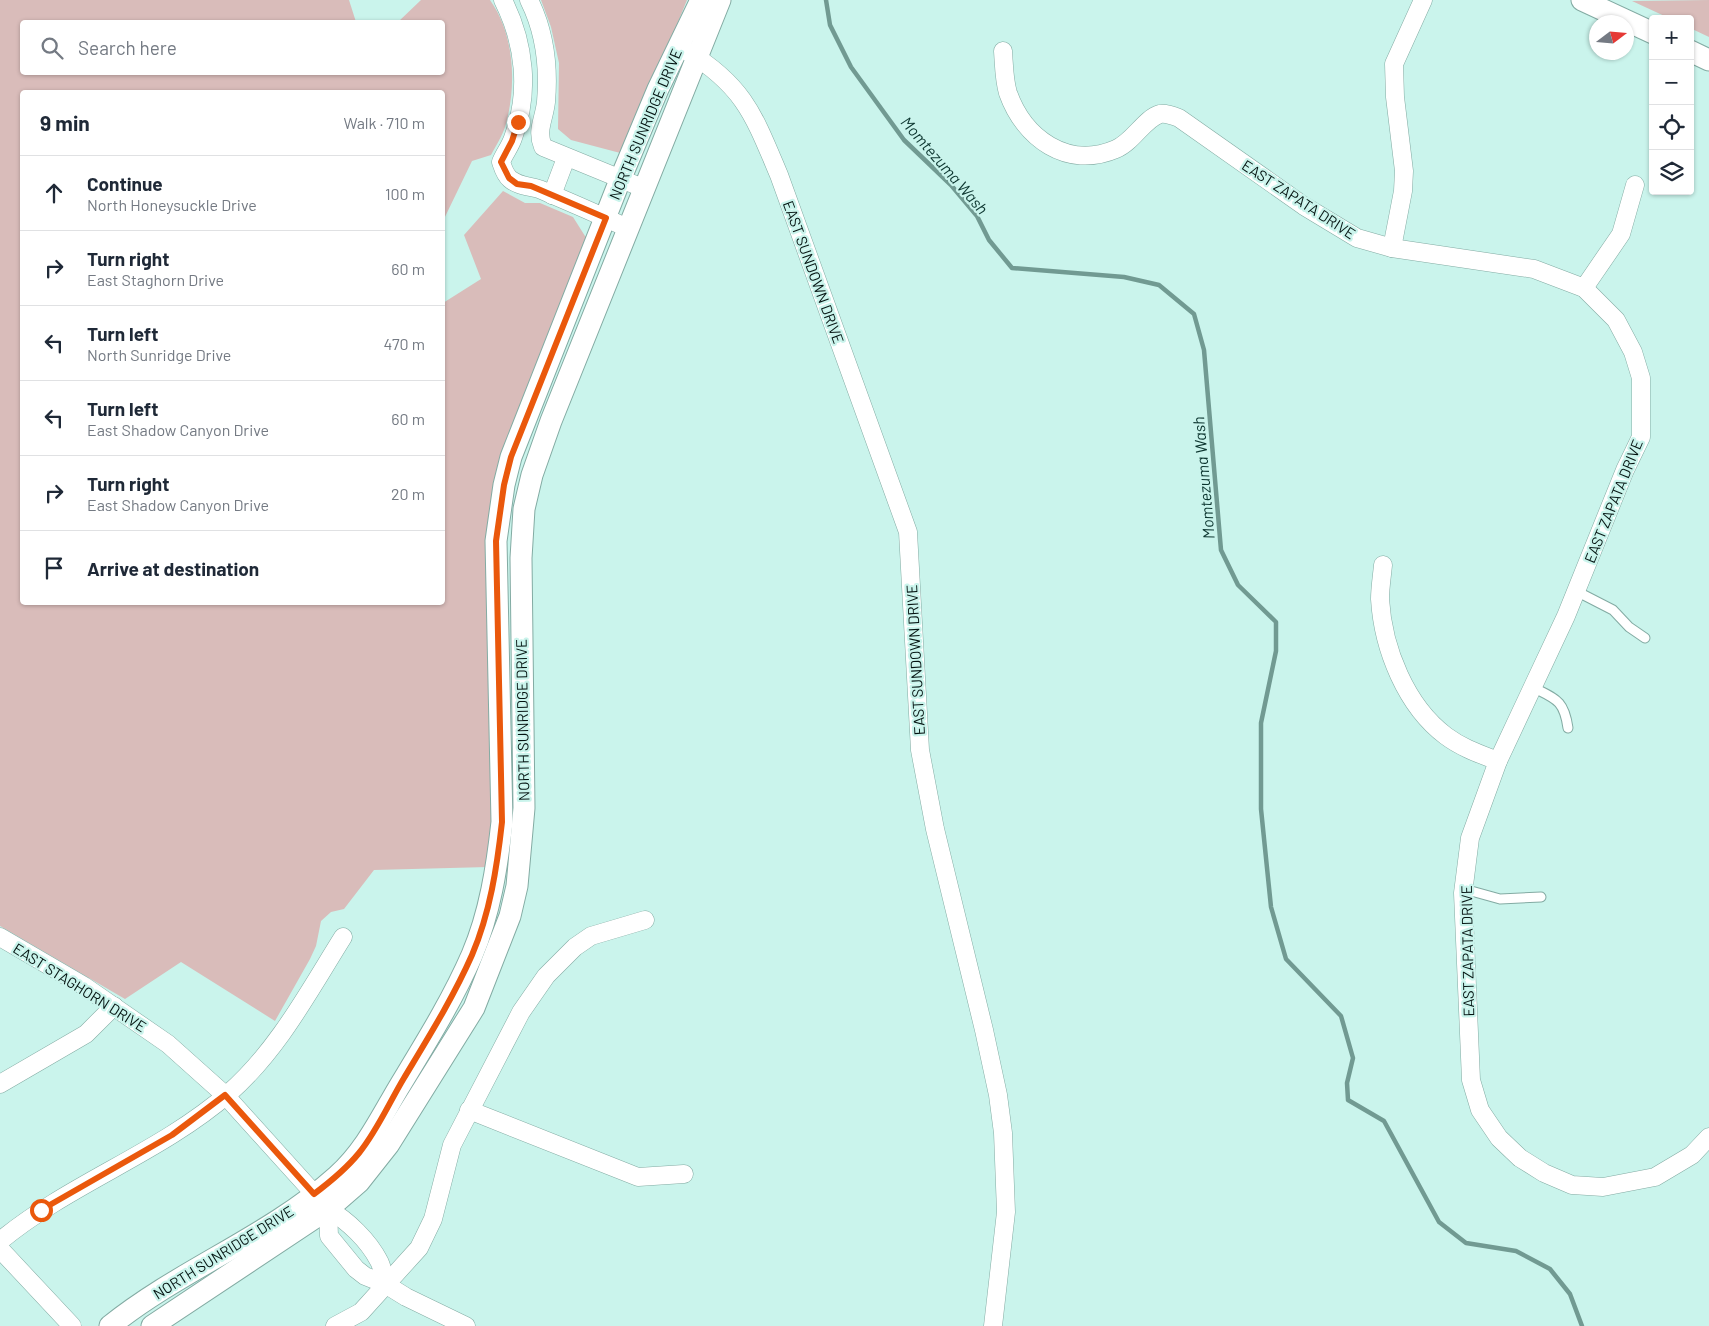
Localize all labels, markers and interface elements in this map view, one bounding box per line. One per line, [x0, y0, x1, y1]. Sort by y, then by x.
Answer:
north arrow [1589, 15, 1634, 60]
map controls [1649, 15, 1694, 195]
button: + [1649, 15, 1694, 60]
search box [20, 20, 445, 75]
icon: search [38, 34, 66, 62]
text: Search here [78, 36, 177, 59]
street label: NORTH SUNRIDGE DRIVE [605, 46, 685, 202]
button: − [1649, 60, 1694, 105]
button: locate [1649, 105, 1694, 150]
text: 9 min [40, 110, 90, 135]
route end [507, 111, 530, 134]
water label: Momtezuma Wash [897, 112, 993, 218]
text: Walk · 710 m [343, 113, 425, 132]
button: layers [1649, 150, 1694, 195]
street label: EAST ZAPATA DRIVE [1239, 156, 1359, 242]
text: Continue [87, 172, 163, 195]
icon: ahead [40, 179, 68, 207]
text: 100 m [385, 184, 425, 203]
text: North Honeysuckle Drive [87, 195, 257, 214]
street label: EAST SUNDOWN DRIVE [780, 198, 848, 346]
text: Turn right [87, 247, 169, 270]
icon: right [40, 254, 68, 282]
text: 60 m [391, 259, 425, 278]
text: East Staghorn Drive [87, 270, 224, 289]
text: Turn left [87, 322, 158, 345]
icon: left [40, 329, 68, 357]
text: 470 m [384, 334, 425, 353]
text: North Sunridge Drive [87, 345, 231, 364]
text: Turn left [87, 397, 158, 420]
icon: left [40, 404, 68, 432]
text: 60 m [391, 409, 425, 428]
water label: Momtezuma Wash [1188, 416, 1218, 540]
text: East Shadow Canyon Drive [87, 420, 269, 439]
street label: EAST ZAPATA DRIVE [1580, 437, 1646, 565]
text: Turn right [87, 472, 169, 495]
icon: right [40, 479, 68, 507]
text: 20 m [391, 484, 425, 503]
text: East Shadow Canyon Drive [87, 495, 269, 514]
icon: arrive [40, 554, 68, 582]
text: Arrive at destination [87, 557, 259, 580]
street label: EAST SUNDOWN DRIVE [902, 584, 928, 736]
street label: NORTH SUNRIDGE DRIVE [512, 639, 532, 801]
street label: EAST ZAPATA DRIVE [1457, 885, 1477, 1017]
street label: EAST STAGHORN DRIVE [10, 939, 150, 1035]
route start [30, 1199, 53, 1222]
street label: NORTH SUNRIDGE DRIVE [149, 1201, 297, 1303]

